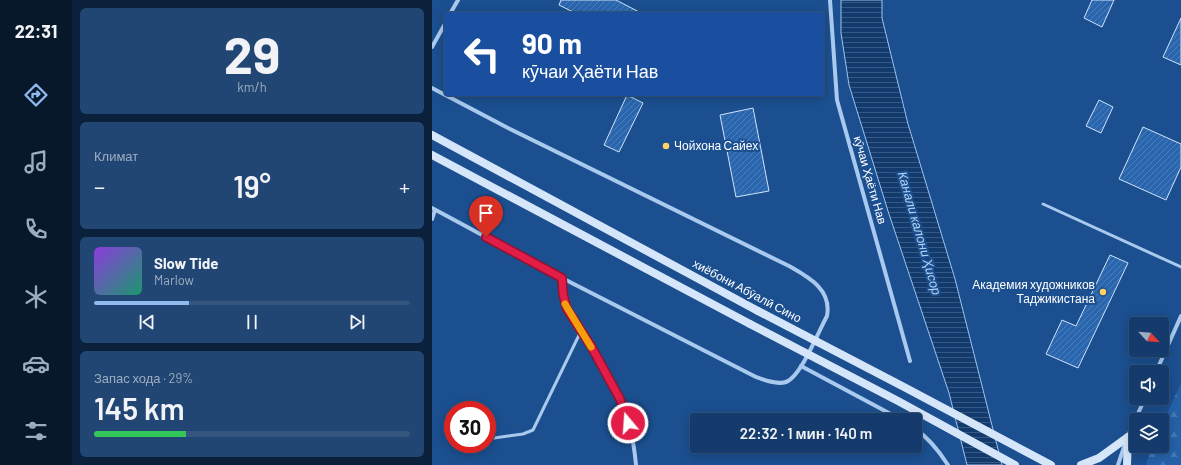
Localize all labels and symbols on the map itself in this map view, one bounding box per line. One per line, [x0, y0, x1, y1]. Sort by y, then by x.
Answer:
street label: кӯчаи Ҳаёти Нав [851, 134, 890, 226]
place label: Чойхона Сайех [674, 138, 758, 152]
marker: Чойхона Сайех [661, 141, 671, 151]
water label: Канали калони Ҳисор [895, 169, 945, 297]
pin [469, 196, 503, 237]
street label: хиёбони Абӯалӣ Сино [690, 256, 804, 326]
place label: Академия художников Таджикистана [972, 277, 1095, 306]
marker: Академия художников Таджикистана [1098, 287, 1108, 297]
north arrow [1129, 317, 1169, 357]
speed limit sign: 30 [444, 401, 496, 453]
position arrow [607, 402, 649, 444]

